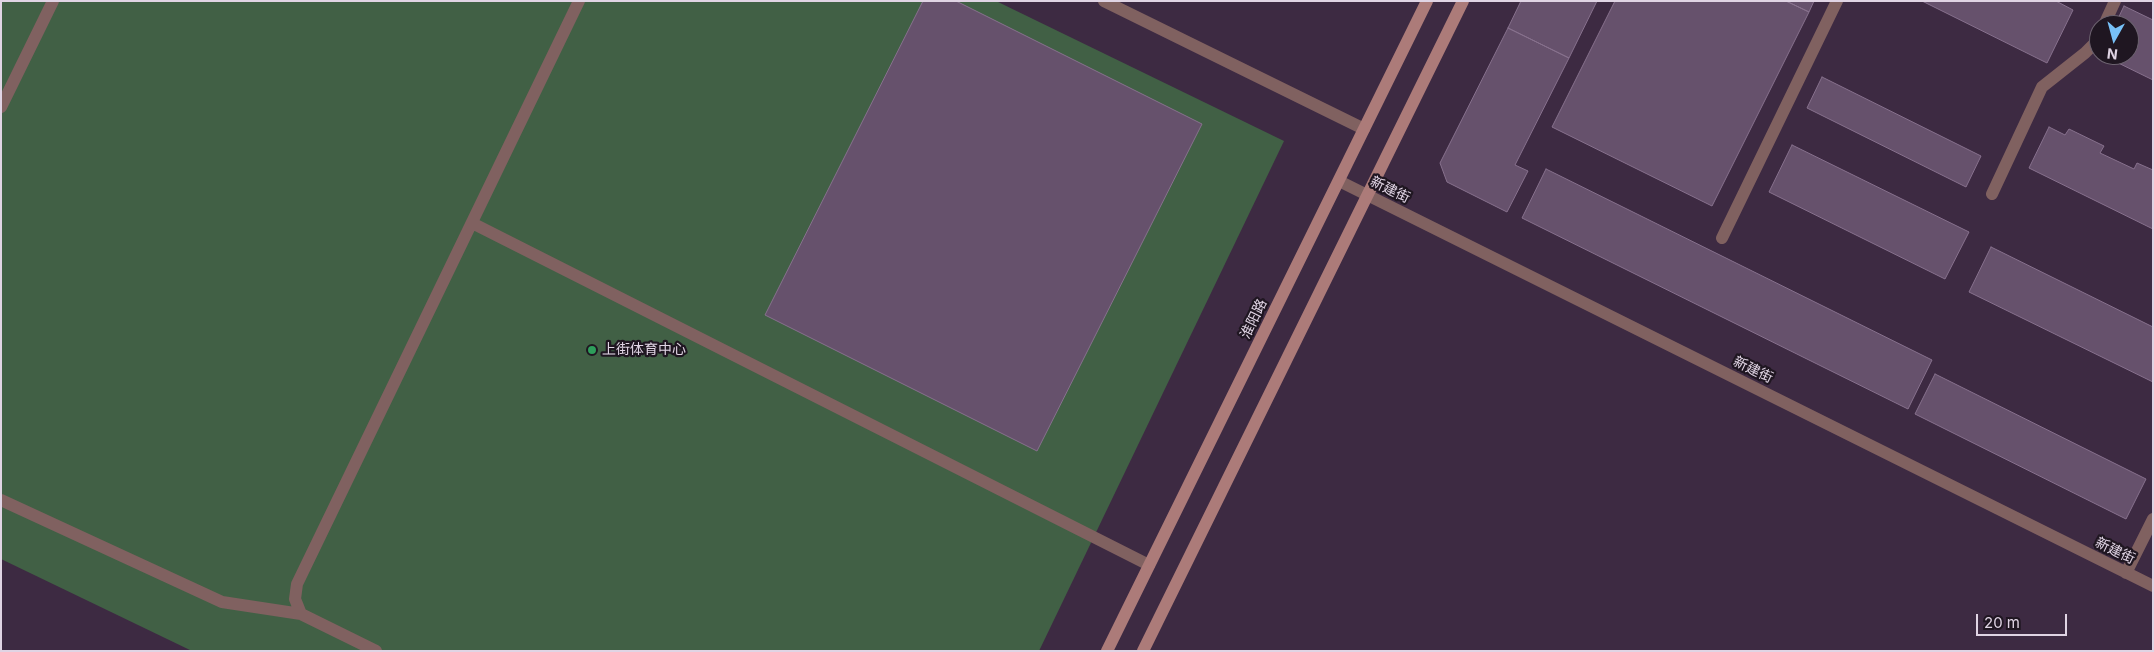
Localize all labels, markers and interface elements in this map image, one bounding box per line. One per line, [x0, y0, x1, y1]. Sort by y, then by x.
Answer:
north arrow [2089, 15, 2139, 65]
text: N [2106, 45, 2119, 63]
street label: 新建街 [1367, 173, 1413, 207]
street label: 淮阳路 [1237, 296, 1271, 342]
place label: 上街体育中心 [602, 342, 686, 358]
marker: 上街体育中心 [586, 344, 598, 356]
street label: 新建街 [1730, 353, 1776, 387]
street label: 新建街 [2092, 534, 2138, 568]
scale bar [1979, 604, 2070, 636]
text: 20 m [1984, 613, 2020, 632]

